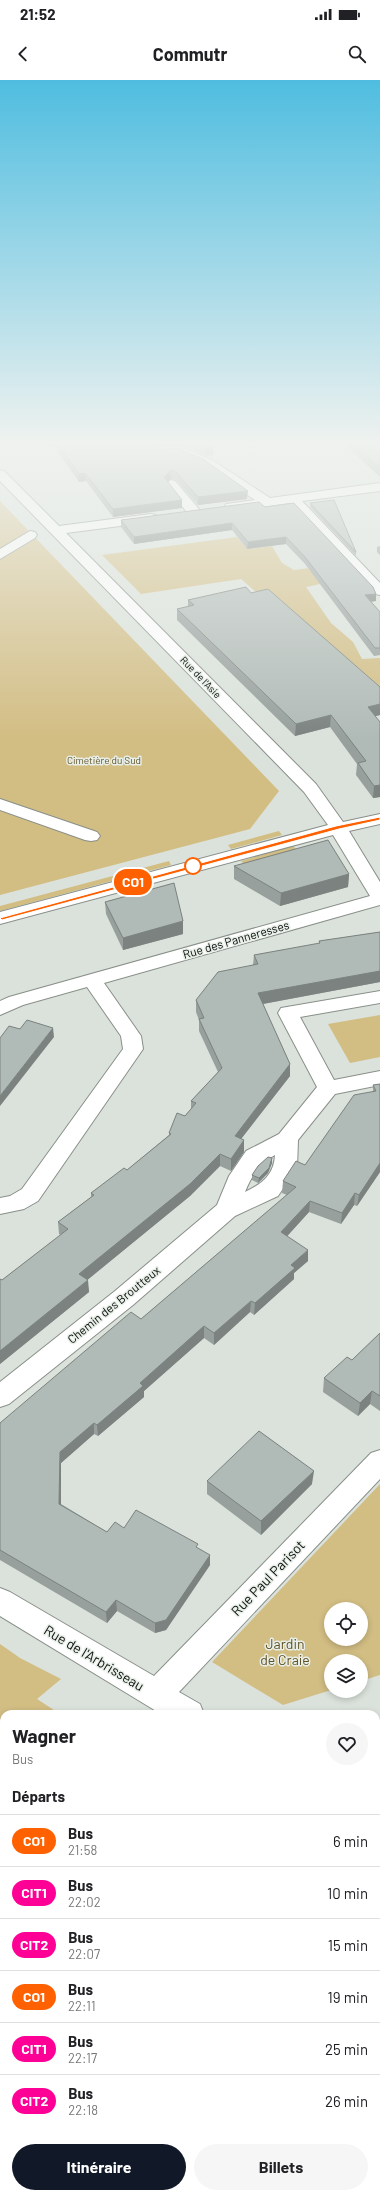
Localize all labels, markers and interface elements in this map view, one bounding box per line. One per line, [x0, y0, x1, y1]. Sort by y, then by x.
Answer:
text: 21:52 [20, 5, 56, 23]
icon: back [12, 43, 34, 65]
text: Commutr [153, 43, 227, 65]
icon: search [346, 43, 368, 65]
street label: Rue de l'Asie [178, 654, 224, 700]
park label: Cimetière du Sud [67, 754, 141, 766]
unlabelled marker [184, 857, 202, 875]
line badge: CO1 [110, 869, 156, 895]
text: CO1 [122, 873, 144, 890]
street label: Rue des Panneresses [181, 917, 291, 961]
street label: Chemin des Broutteux [64, 1262, 163, 1346]
street label: Rue Paul Parisot [227, 1536, 308, 1619]
map controls [324, 1602, 368, 1698]
button: locate [324, 1602, 368, 1646]
street label: Rue de l'Arbrisseau [41, 1621, 147, 1694]
park label: Jardin de Craie [260, 1635, 310, 1668]
button: layers [324, 1654, 368, 1698]
button: heart [326, 1723, 368, 1765]
text: Wagner [12, 1724, 76, 1747]
text: Bus [12, 1751, 33, 1767]
text: Départs [12, 1787, 65, 1805]
text: Bus [68, 1824, 93, 1842]
text: CO1 [23, 1832, 45, 1849]
text: 6 min [333, 1832, 368, 1850]
text: 21:58 [68, 1842, 97, 1858]
text: Bus [68, 1876, 93, 1894]
text: CIT1 [21, 1884, 47, 1901]
text: 10 min [327, 1884, 368, 1902]
text: 22:02 [68, 1894, 101, 1910]
text: Bus [68, 1928, 93, 1946]
text: CIT2 [20, 1936, 48, 1953]
text: 15 min [328, 1936, 368, 1954]
text: 22:07 [68, 1946, 100, 1962]
text: Bus [68, 1980, 93, 1998]
text: CO1 [23, 1988, 45, 2005]
text: 19 min [328, 1988, 368, 2006]
text: 22:11 [68, 1998, 95, 2014]
text: Bus [68, 2032, 93, 2050]
text: CIT1 [21, 2040, 47, 2057]
text: 25 min [325, 2040, 368, 2058]
text: 22:17 [68, 2050, 97, 2066]
text: Bus [68, 2084, 93, 2102]
text: CIT2 [20, 2092, 48, 2109]
text: 26 min [325, 2092, 368, 2110]
text: 22:18 [68, 2102, 98, 2118]
button: Itinéraire [12, 2144, 186, 2190]
button: Billets [194, 2144, 368, 2190]

